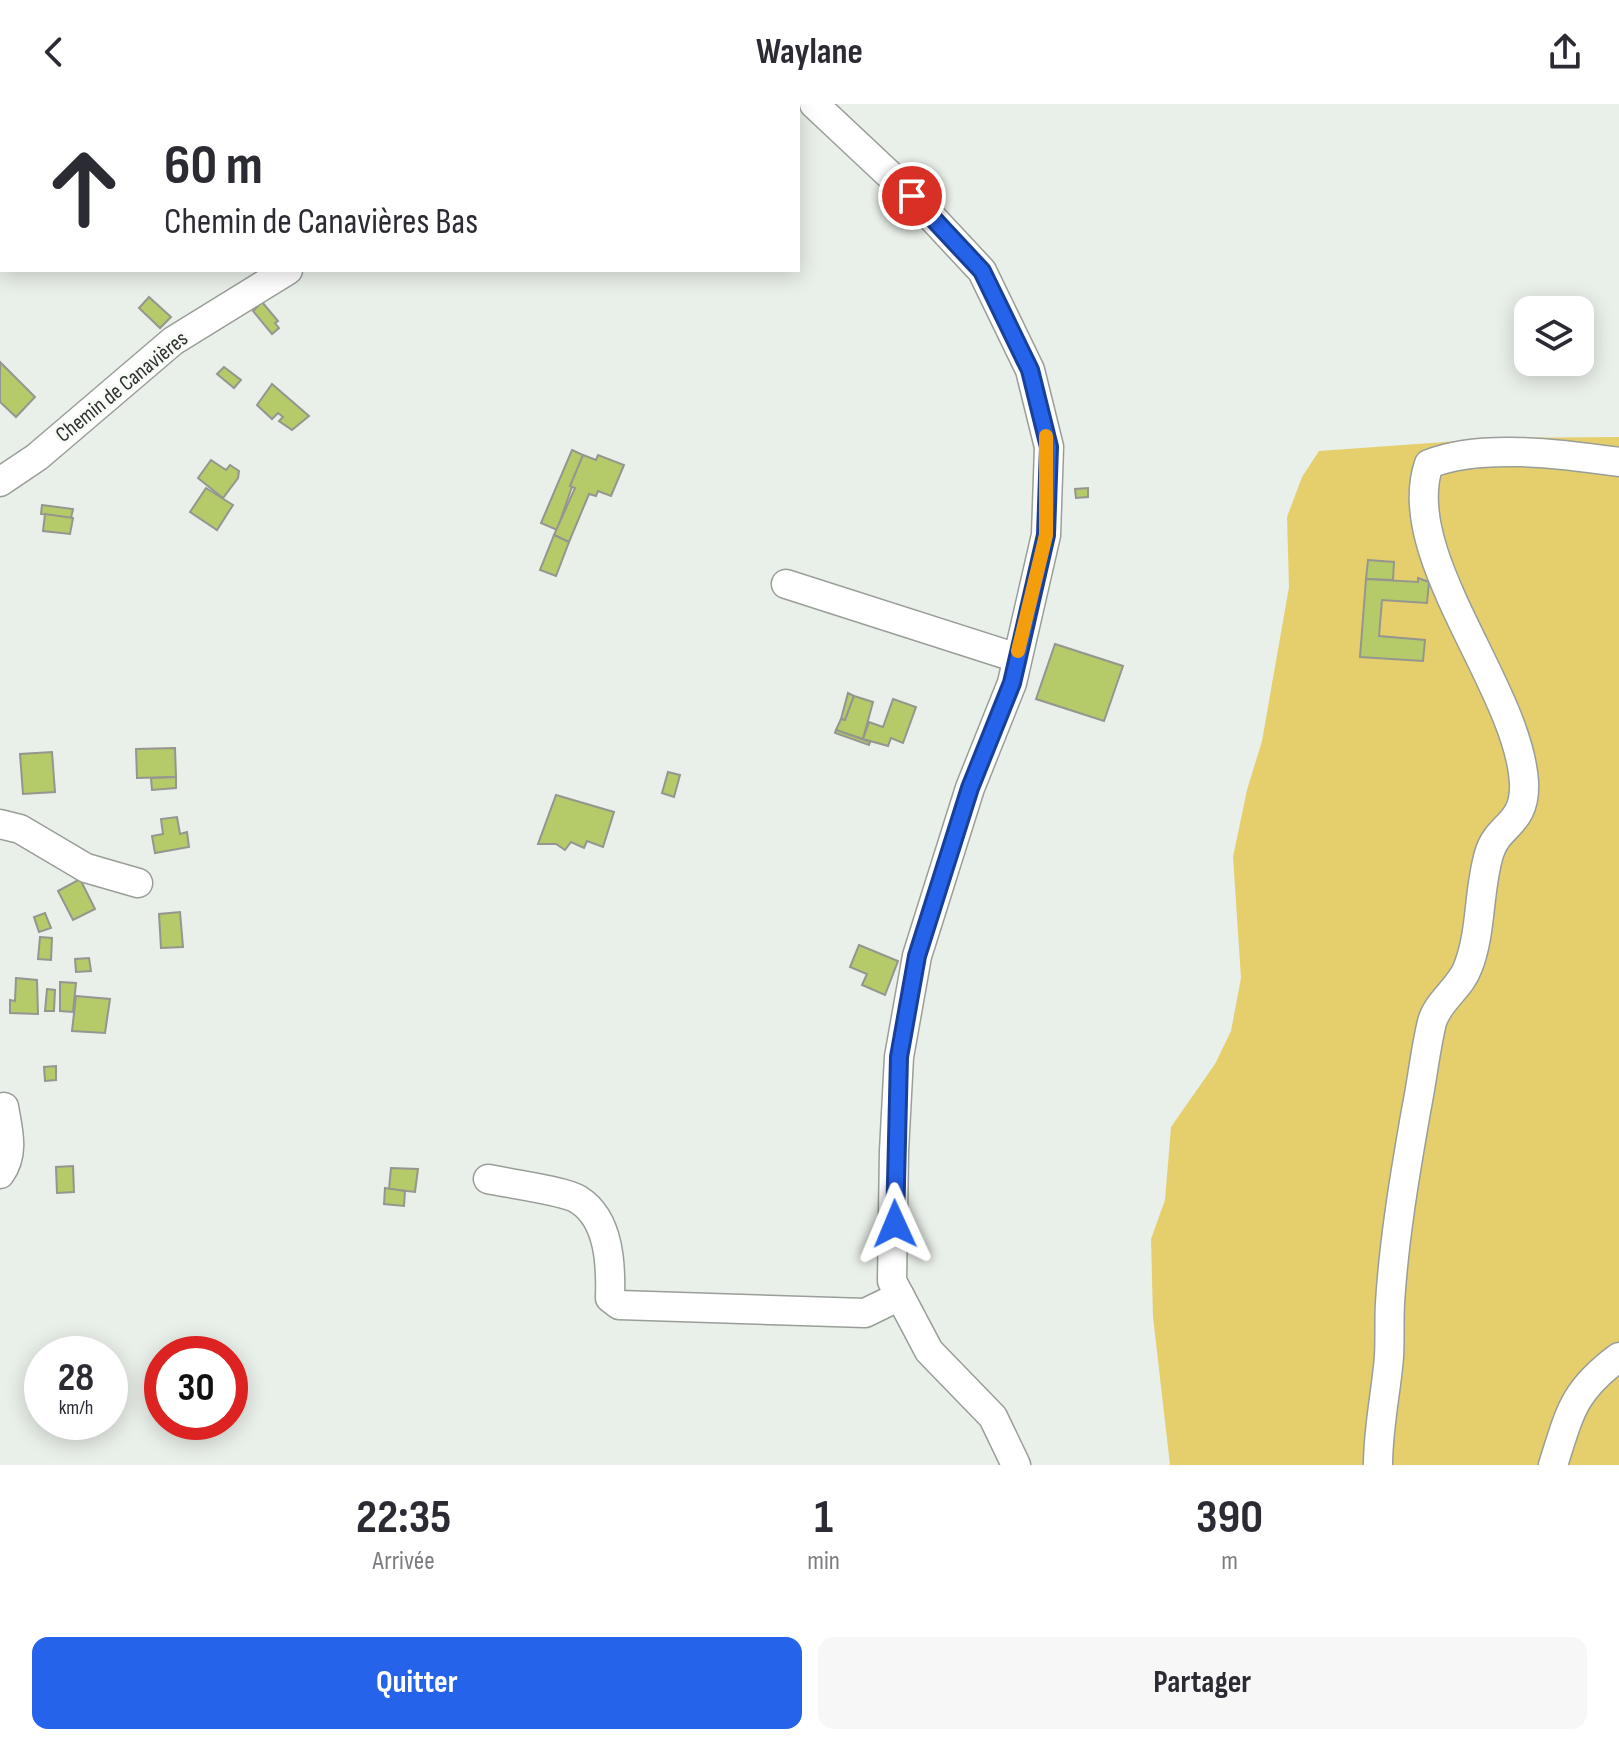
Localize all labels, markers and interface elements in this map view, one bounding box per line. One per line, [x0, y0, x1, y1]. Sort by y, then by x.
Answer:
icon: back [32, 30, 76, 74]
icon: share [1543, 30, 1587, 74]
text: Waylane [756, 31, 863, 74]
text: 60 m [164, 133, 263, 200]
icon: ahead [32, 136, 136, 240]
pin [878, 162, 946, 230]
icon: arrive [890, 174, 934, 218]
text: Chemin de Canavières Bas [164, 201, 478, 244]
map controls [1514, 296, 1594, 376]
button: layers [1514, 296, 1594, 376]
street label: Chemin de Canavières [50, 325, 194, 449]
position arrow [853, 1182, 937, 1266]
speed limit sign: 30 [144, 1336, 248, 1440]
text: 28 [58, 1354, 94, 1402]
text: km/h [59, 1396, 93, 1420]
text: 22:35 [356, 1489, 451, 1546]
text: 1 [814, 1489, 833, 1546]
text: 390 [1196, 1489, 1263, 1546]
text: Arrivée [373, 1546, 435, 1577]
text: min [807, 1546, 840, 1577]
text: m [1221, 1546, 1238, 1577]
button: Quitter [32, 1637, 802, 1729]
button: Partager [818, 1637, 1587, 1729]

